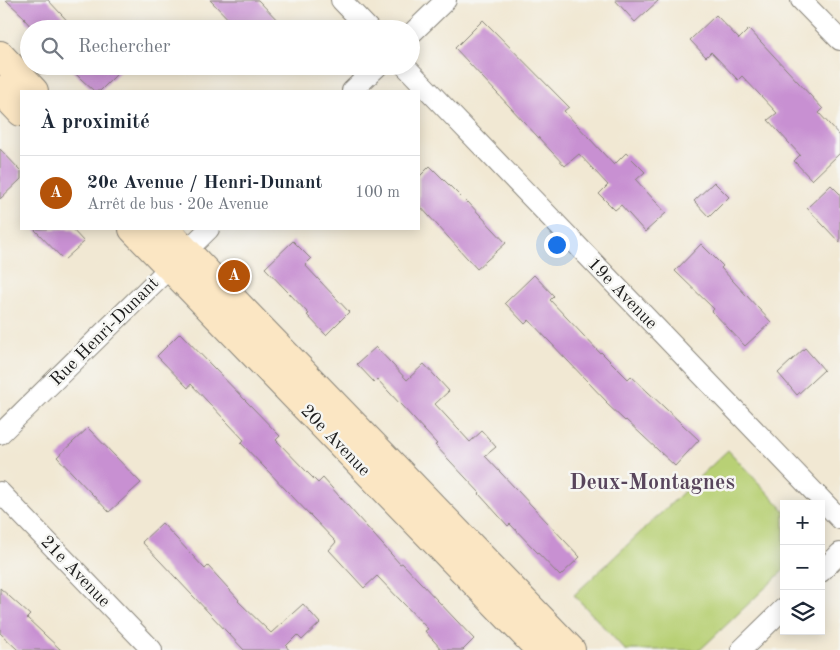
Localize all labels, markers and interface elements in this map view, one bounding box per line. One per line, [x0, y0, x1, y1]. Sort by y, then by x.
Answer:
search box [20, 20, 420, 75]
icon: search [38, 34, 66, 62]
text: Rechercher [78, 38, 171, 57]
text: À proximité [40, 112, 150, 133]
text: 20e Avenue / Henri-Dunant [87, 174, 322, 193]
text: A [50, 185, 62, 201]
text: 100 m [355, 185, 400, 201]
text: Arrêt de bus · 20e Avenue [87, 197, 268, 213]
your location [544, 232, 570, 258]
street label: 19e Avenue [584, 255, 660, 333]
pin: A [218, 257, 250, 295]
street label: Rue Henri-Dunant [47, 274, 162, 389]
street label: 20e Avenue [297, 402, 373, 480]
district label: Deux-Montagnes [569, 472, 735, 494]
map controls [780, 500, 825, 635]
button: + [780, 500, 825, 545]
street label: 21e Avenue [37, 533, 113, 611]
button: − [780, 545, 825, 590]
button: layers [780, 590, 825, 635]

